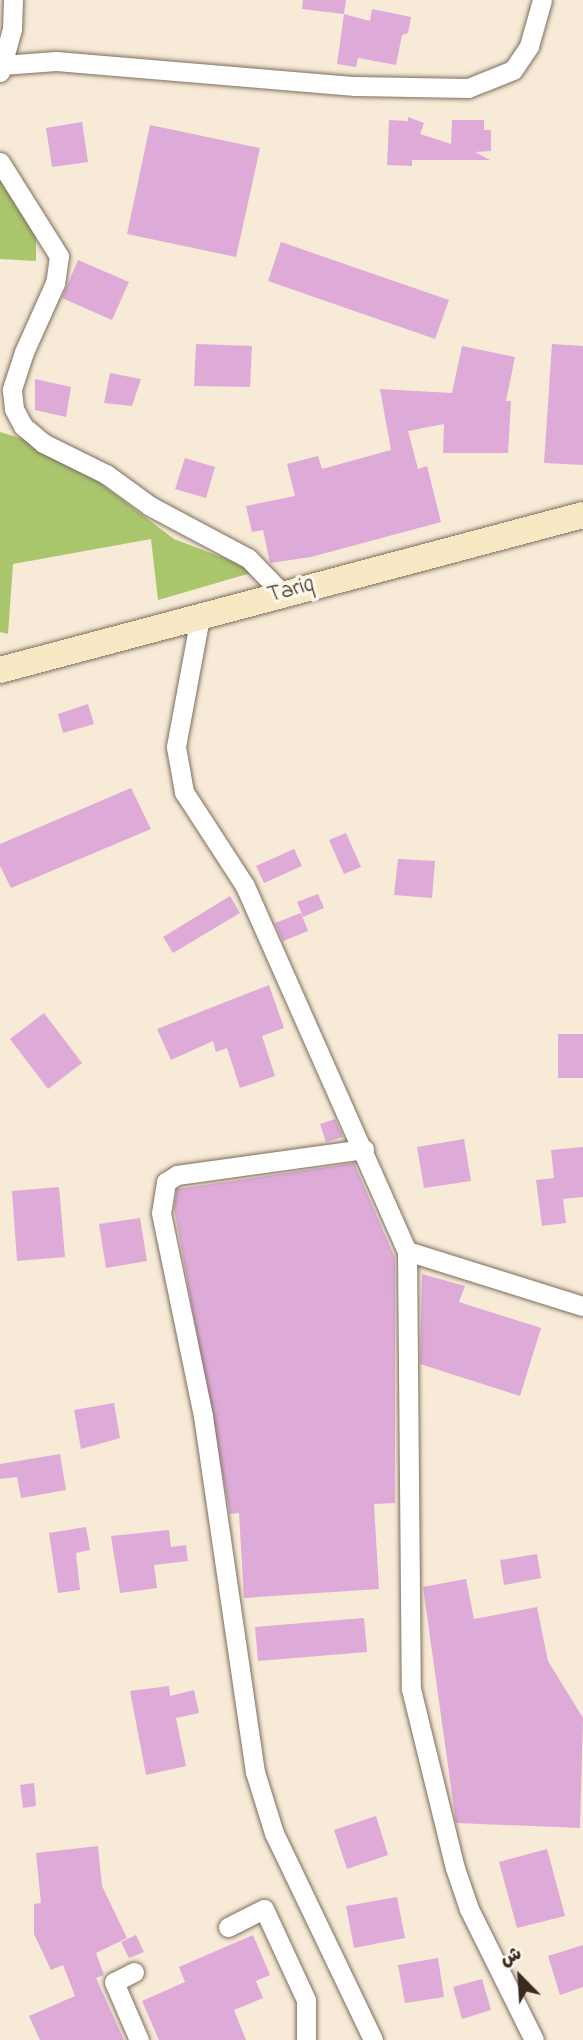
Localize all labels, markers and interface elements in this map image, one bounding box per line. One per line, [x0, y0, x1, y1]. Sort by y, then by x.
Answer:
street label: Tariq [265, 572, 317, 610]
text: ش [496, 1941, 526, 1974]
north arrow [485, 1942, 555, 2012]

